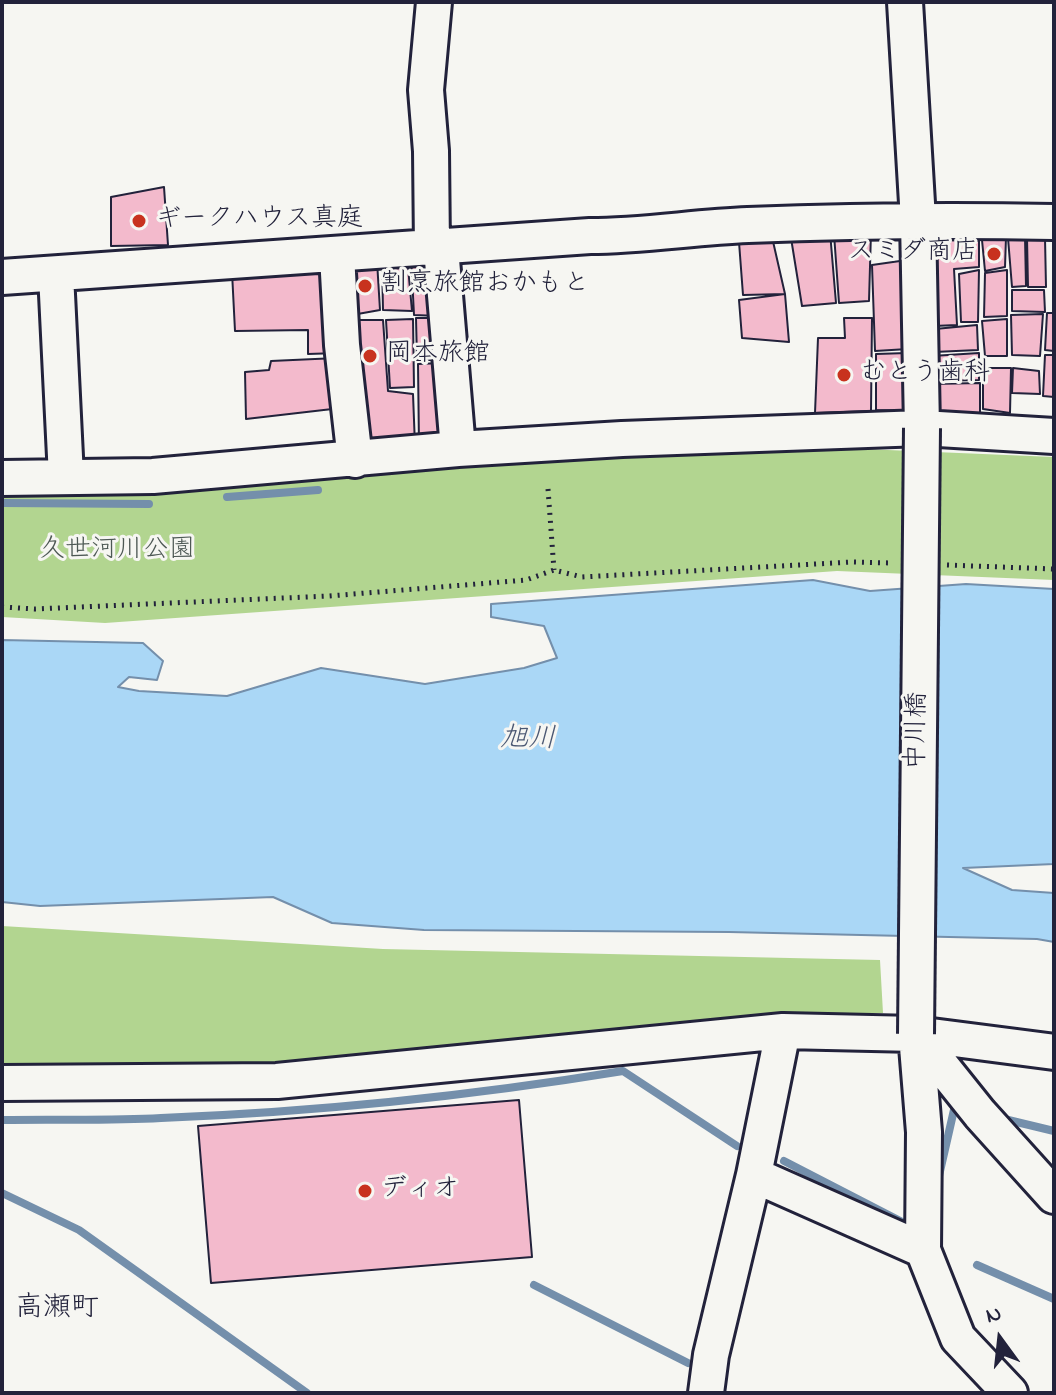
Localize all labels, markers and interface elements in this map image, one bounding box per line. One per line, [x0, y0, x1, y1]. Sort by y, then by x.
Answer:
place label: ギークハウス真庭 [155, 205, 363, 237]
marker: ギークハウス真庭 [130, 212, 148, 230]
place label: スミダ商店 [848, 238, 978, 270]
marker: スミダ商店 [985, 245, 1003, 263]
place label: 割烹旅館おかもと [381, 270, 589, 302]
marker: 割烹旅館おかもと [356, 277, 374, 295]
place label: 岡本旅館 [386, 340, 490, 372]
marker: 岡本旅館 [361, 347, 379, 365]
place label: むとう歯科 [860, 359, 990, 391]
marker: むとう歯科 [835, 366, 853, 384]
park label: 久世河川公園 [39, 536, 195, 568]
street label: 中川橋 [903, 692, 935, 770]
water label: 旭川 [500, 724, 556, 758]
place label: ディオ [381, 1175, 459, 1207]
marker: ディオ [356, 1182, 374, 1200]
district label: 高瀬町 [15, 1293, 99, 1327]
text: N [982, 1298, 1005, 1333]
north arrow [960, 1299, 1040, 1379]

